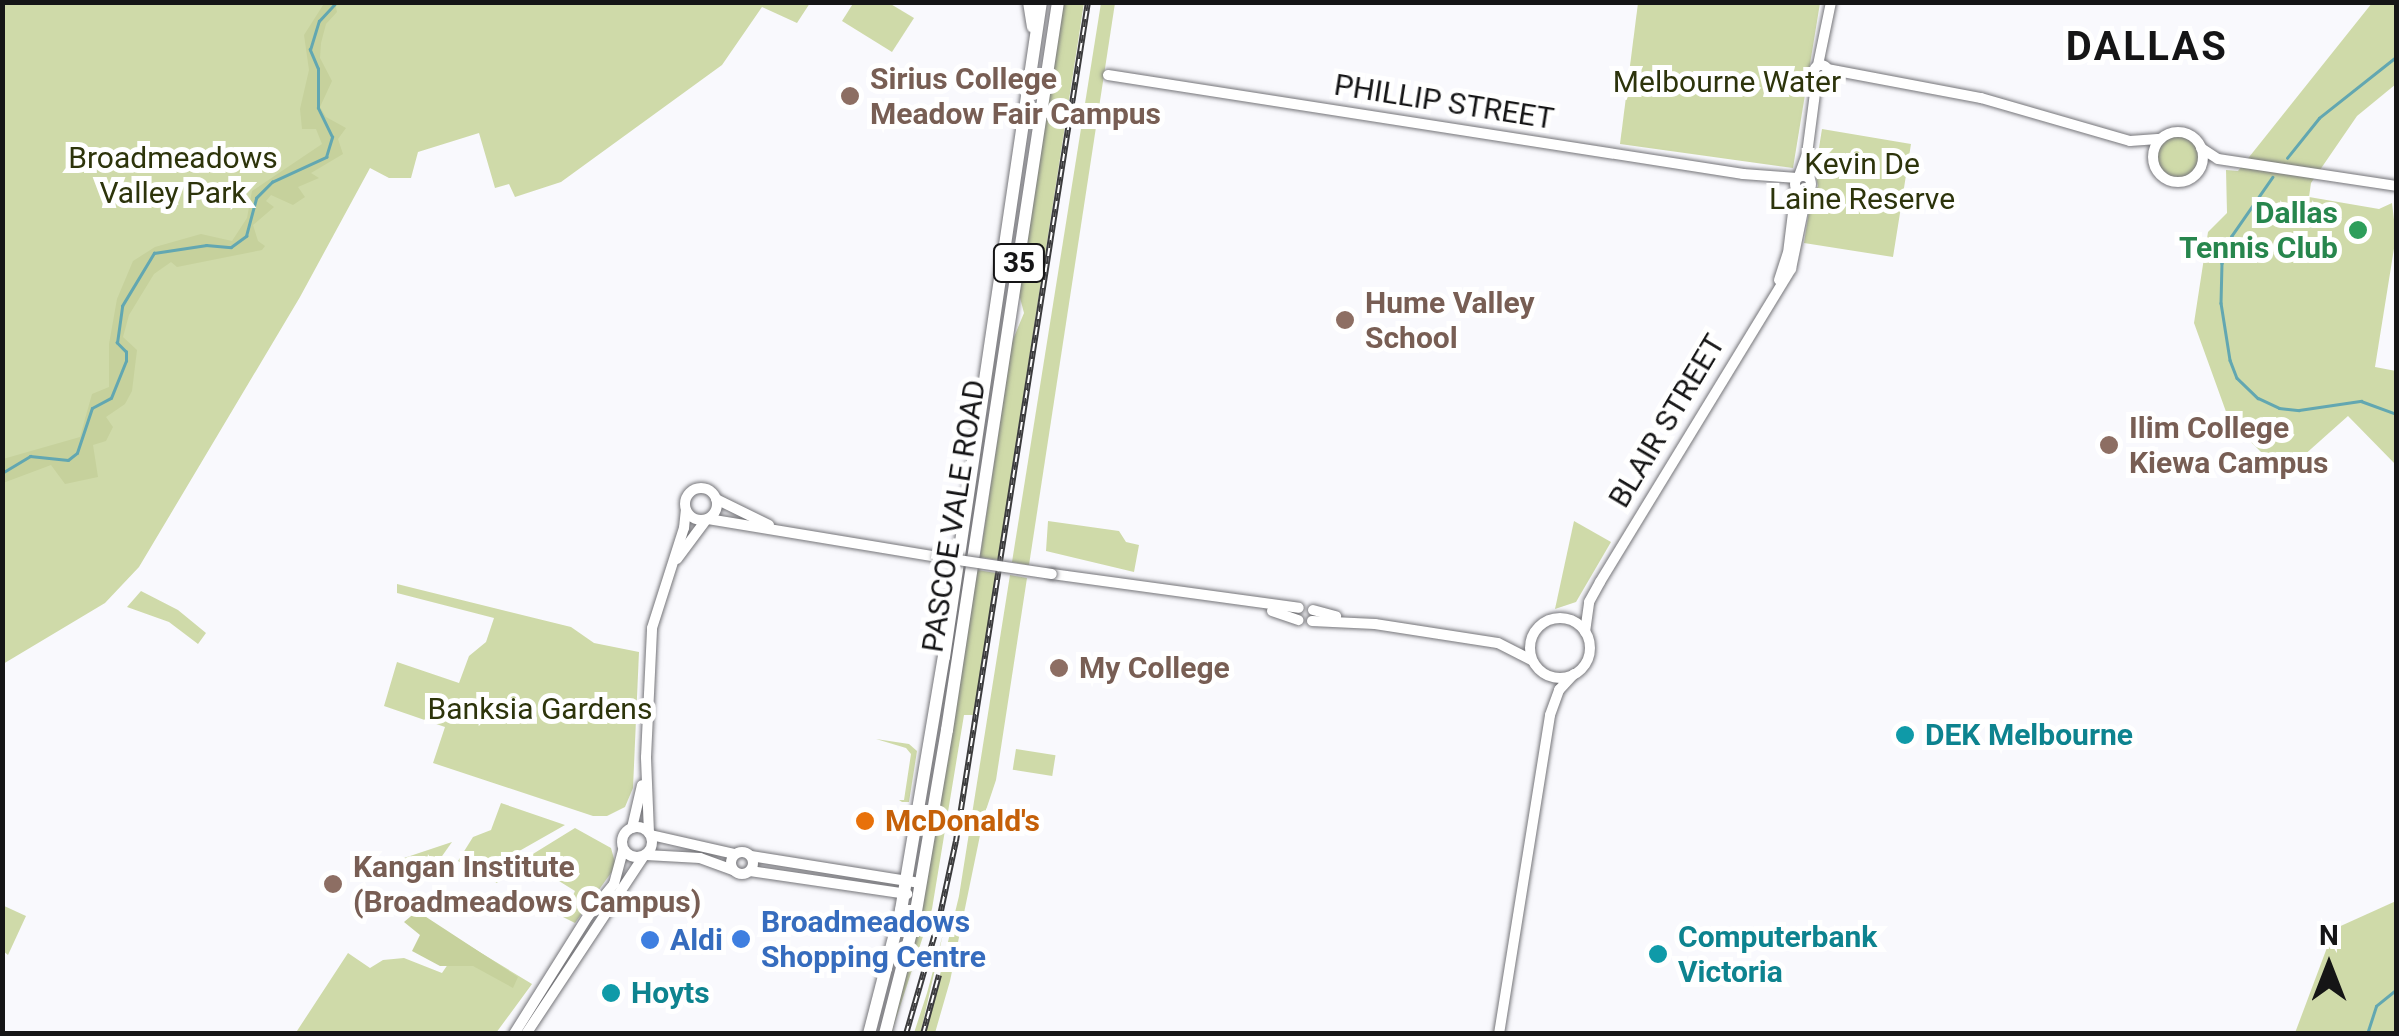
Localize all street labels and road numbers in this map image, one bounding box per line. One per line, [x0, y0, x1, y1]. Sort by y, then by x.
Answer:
street label: PHILLIP STREET [1332, 67, 1556, 137]
road number: 35 [992, 240, 1046, 286]
street label: BLAIR STREET [1601, 328, 1733, 514]
street label: PASCOE VALE ROAD [915, 377, 993, 655]

